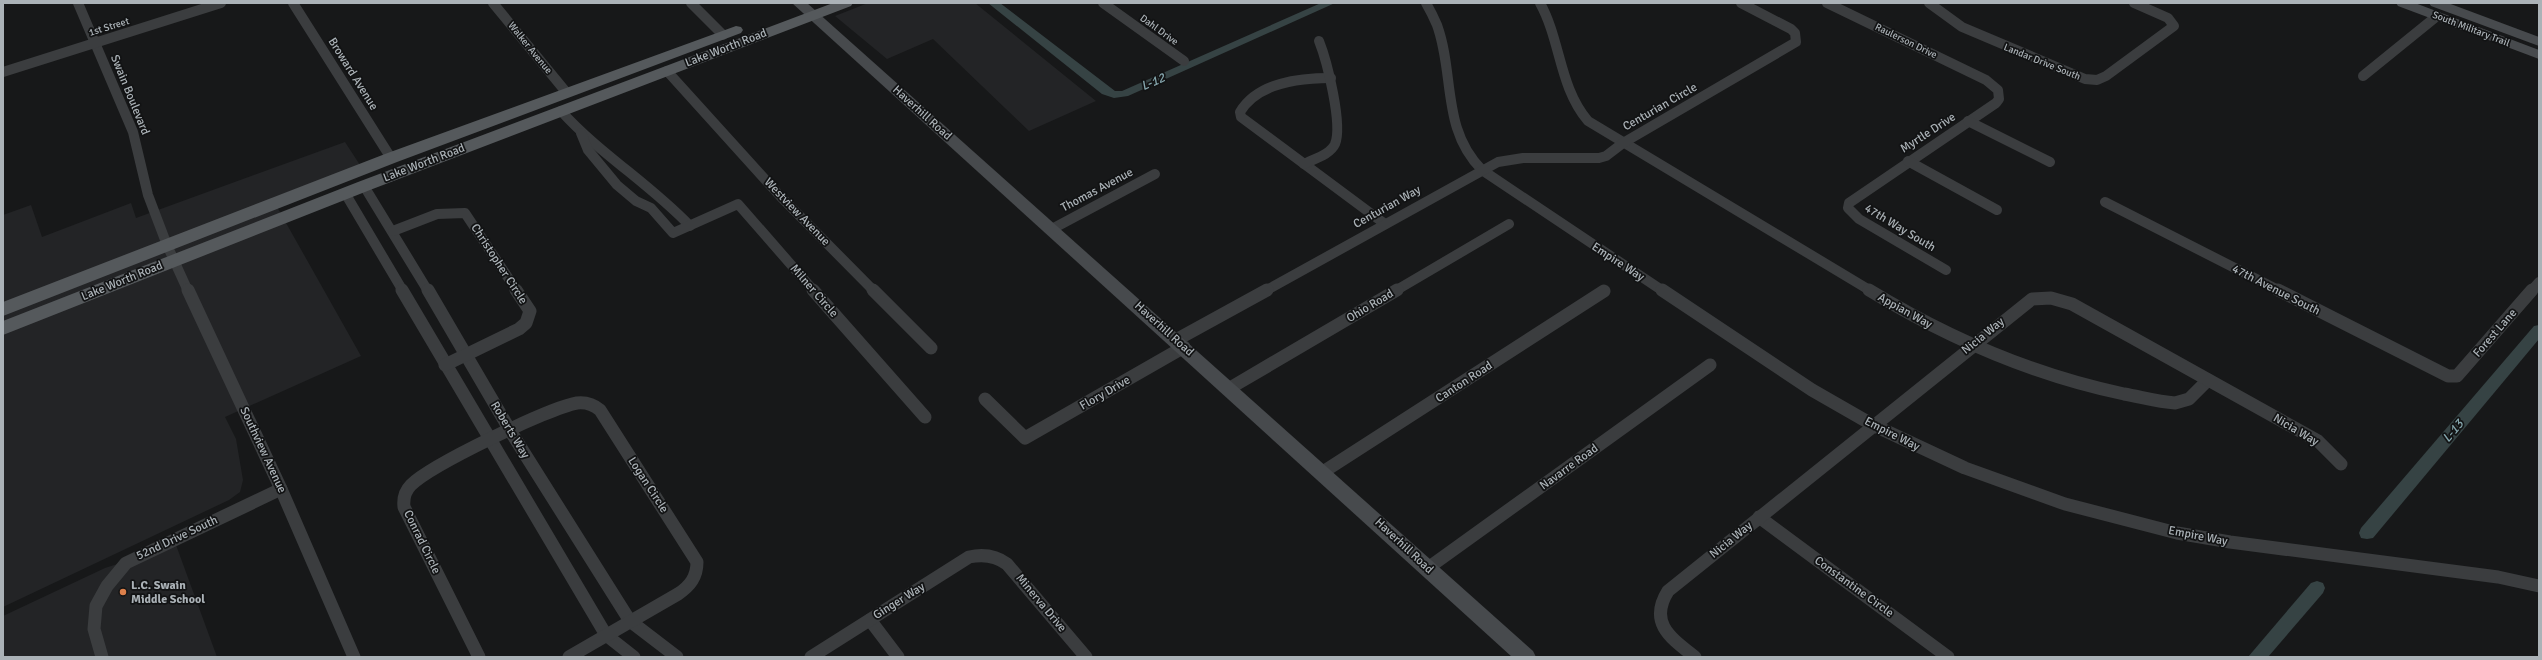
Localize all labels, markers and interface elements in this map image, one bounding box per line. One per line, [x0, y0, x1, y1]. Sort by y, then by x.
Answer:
street label: South Military Trail [2431, 9, 2511, 49]
street label: Dahl Drive [1138, 12, 1180, 48]
street label: 1st Street [87, 15, 131, 39]
street label: Walker Avenue [505, 20, 555, 76]
street label: Raulerson Drive [1873, 21, 1939, 61]
street label: Lake Worth Road [683, 26, 769, 70]
street label: Broward Avenue [325, 35, 381, 113]
street label: Landar Drive South [2002, 41, 2082, 83]
street label: Swain Boulevard [107, 53, 153, 137]
water label: L-12 [1139, 69, 1168, 94]
street label: Centurian Circle [1620, 80, 1700, 134]
street label: Haverhill Road [889, 82, 955, 144]
street label: Myrtle Drive [1897, 110, 1959, 156]
street label: Lake Worth Road [381, 141, 467, 185]
street label: Thomas Avenue [1058, 165, 1136, 215]
street label: Westview Avenue [761, 175, 833, 249]
street label: Centurian Way [1351, 182, 1424, 232]
street label: 47th Way South [1862, 201, 1938, 255]
street label: Christopher Circle [467, 221, 531, 307]
street label: Empire Way [1589, 239, 1648, 285]
street label: Lake Worth Road [79, 258, 165, 304]
street label: Milner Circle [787, 261, 841, 321]
street label: 47th Avenue South [2230, 261, 2322, 319]
street label: Ohio Road [1344, 286, 1396, 326]
street label: Appian Way [1875, 290, 1935, 332]
street label: Haverhill Road [1131, 298, 1197, 360]
street label: Forest Lane [2470, 306, 2520, 360]
street label: Nicia Way [1959, 314, 2008, 358]
street label: Canton Road [1433, 358, 1495, 406]
street label: Flory Drive [1077, 373, 1133, 413]
street label: Roberts Way [487, 399, 533, 461]
street label: Southview Avenue [236, 405, 290, 495]
street label: Nicia Way [2271, 411, 2322, 450]
street label: Empire Way [1862, 414, 1923, 455]
water label: L-13 [2439, 416, 2468, 446]
street label: Navarre Road [1537, 441, 1601, 493]
street label: Logan Circle [624, 454, 672, 516]
street label: Conrad Circle [400, 508, 444, 576]
street label: 52nd Drive South [134, 513, 220, 563]
street label: Haverhill Road [1372, 515, 1436, 577]
street label: Nicia Way [1707, 518, 1756, 562]
street label: Empire Way [2167, 523, 2229, 549]
street label: Constantine Circle [1811, 553, 1897, 621]
street label: Minerva Drive [1012, 571, 1070, 635]
place label: L.C. Swain Middle School [131, 578, 205, 607]
street label: Ginger Way [870, 579, 928, 623]
marker: L.C. Swain Middle School [118, 587, 128, 597]

